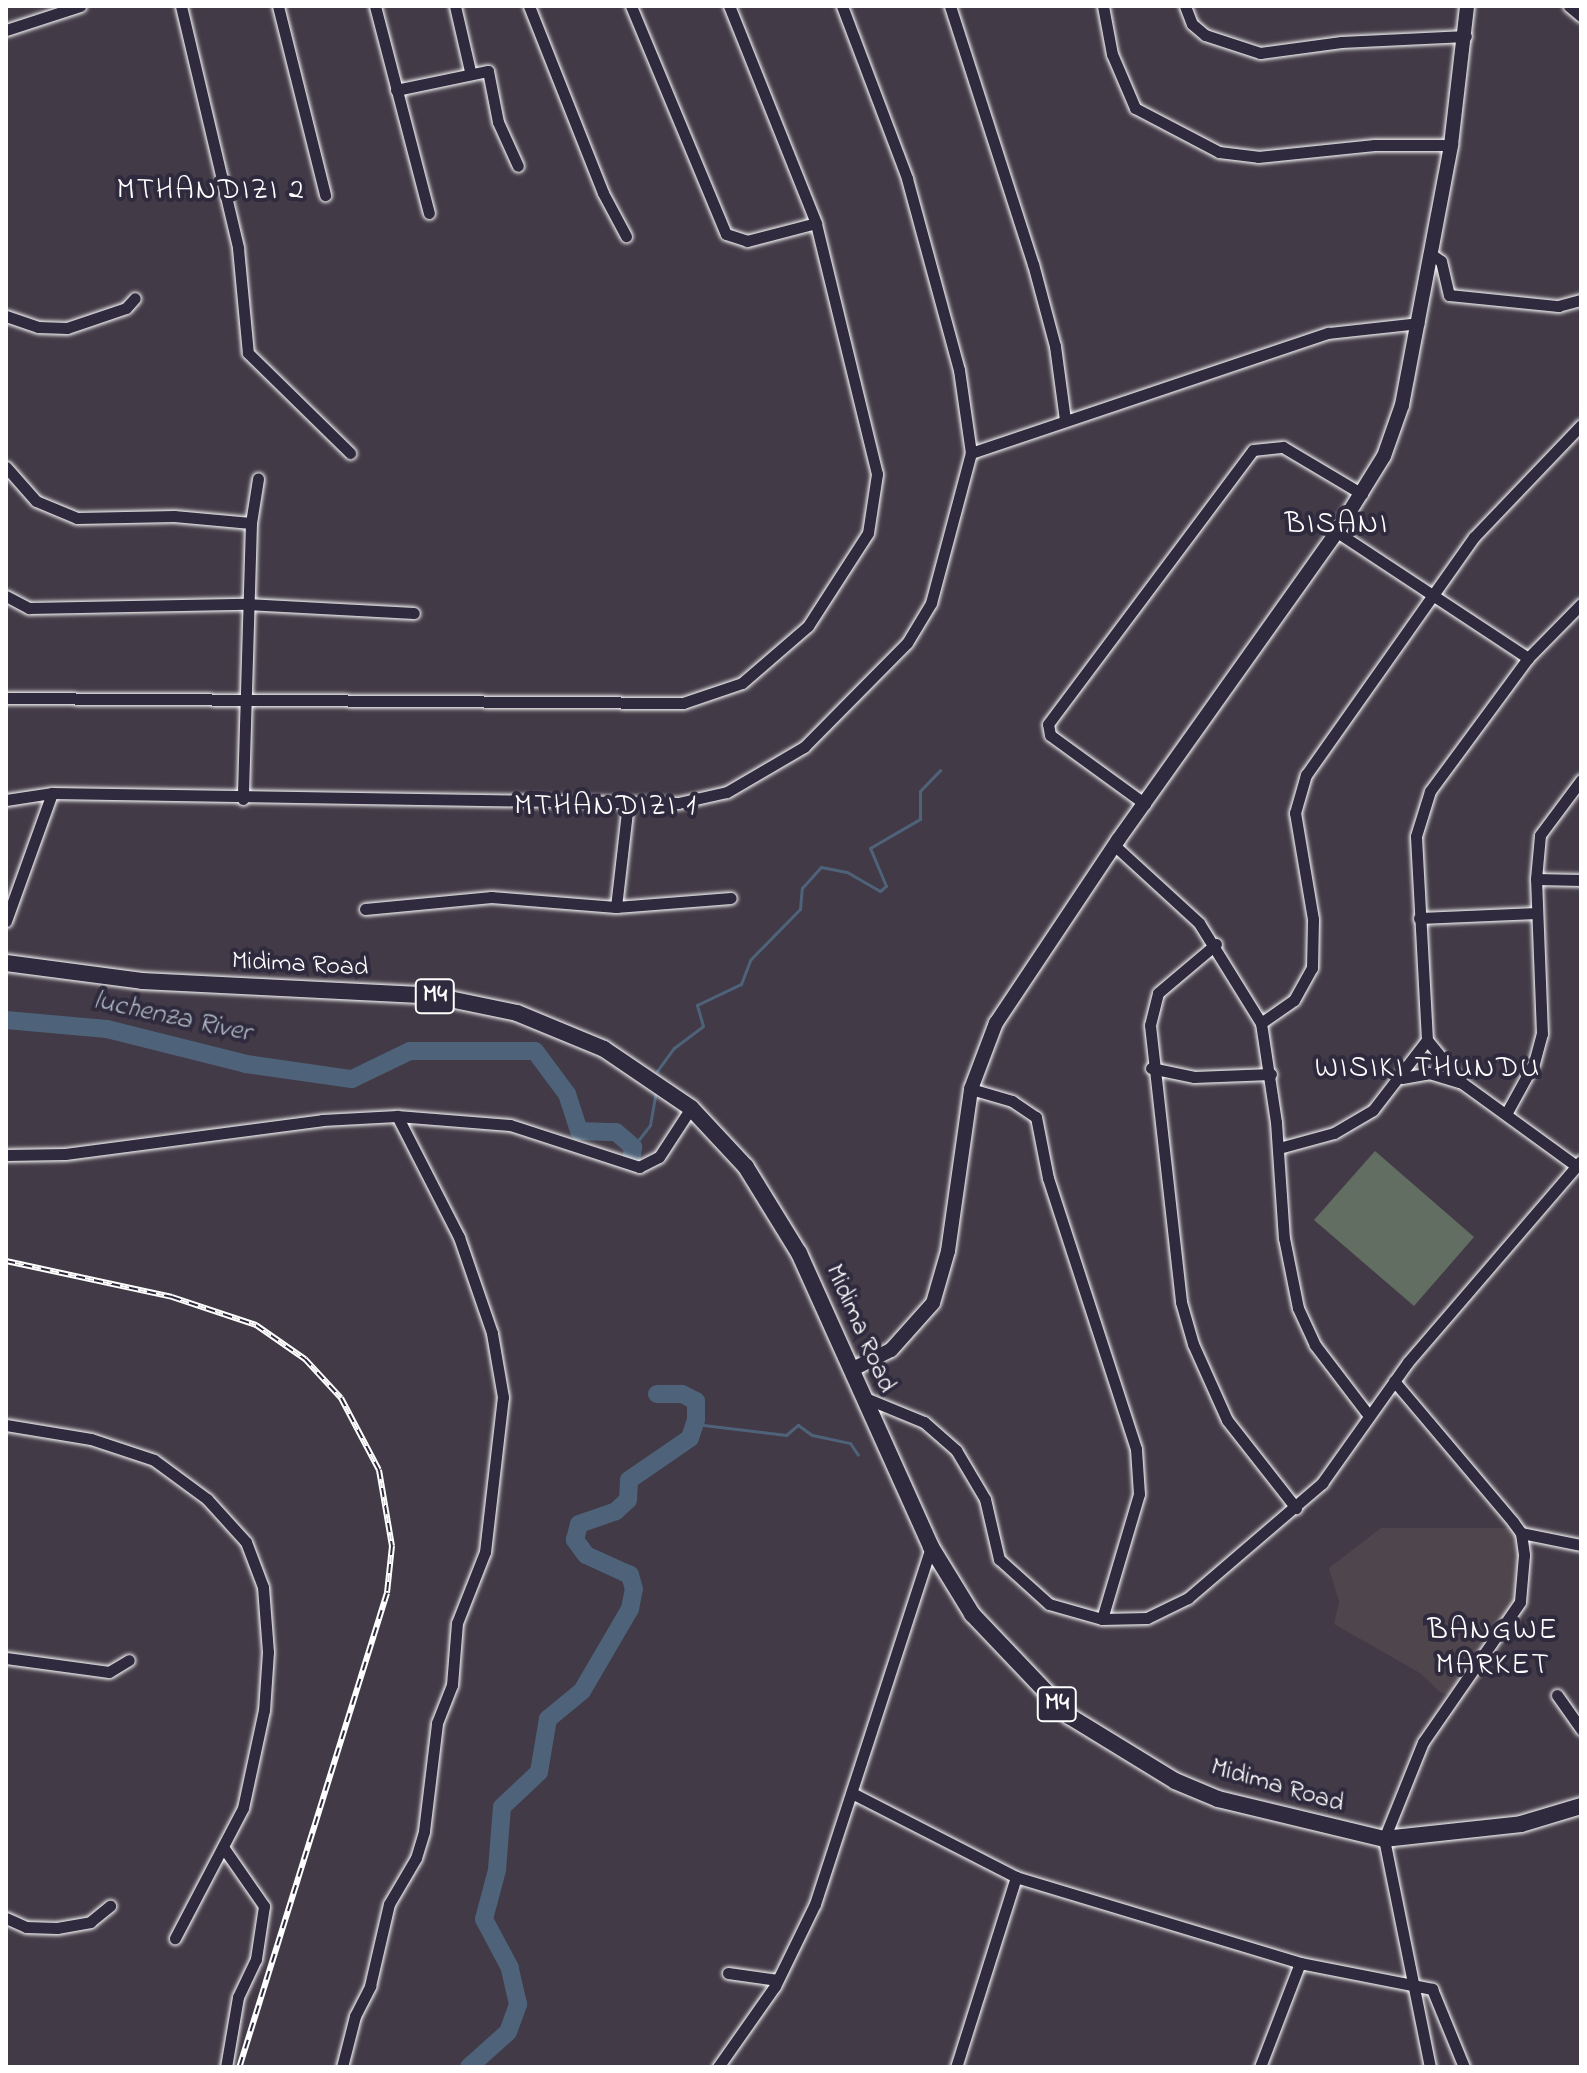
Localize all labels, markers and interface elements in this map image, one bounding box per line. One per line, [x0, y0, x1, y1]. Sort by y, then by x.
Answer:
district label: MTHANDIZI 2 [116, 173, 306, 209]
district label: BISANI [1285, 507, 1389, 543]
district label: MTHANDIZI 1 [514, 789, 698, 825]
street label: Midima Road [231, 947, 369, 985]
road number: M4 [413, 976, 457, 1016]
water label: luchenza River [90, 985, 254, 1051]
district label: WISIKI THUNDU [1315, 1051, 1541, 1087]
street label: Midima Road [817, 1260, 901, 1398]
district label: BANGWE MARKET [1427, 1613, 1559, 1684]
road number: M4 [1035, 1684, 1079, 1724]
street label: Midima Road [1207, 1753, 1347, 1821]

